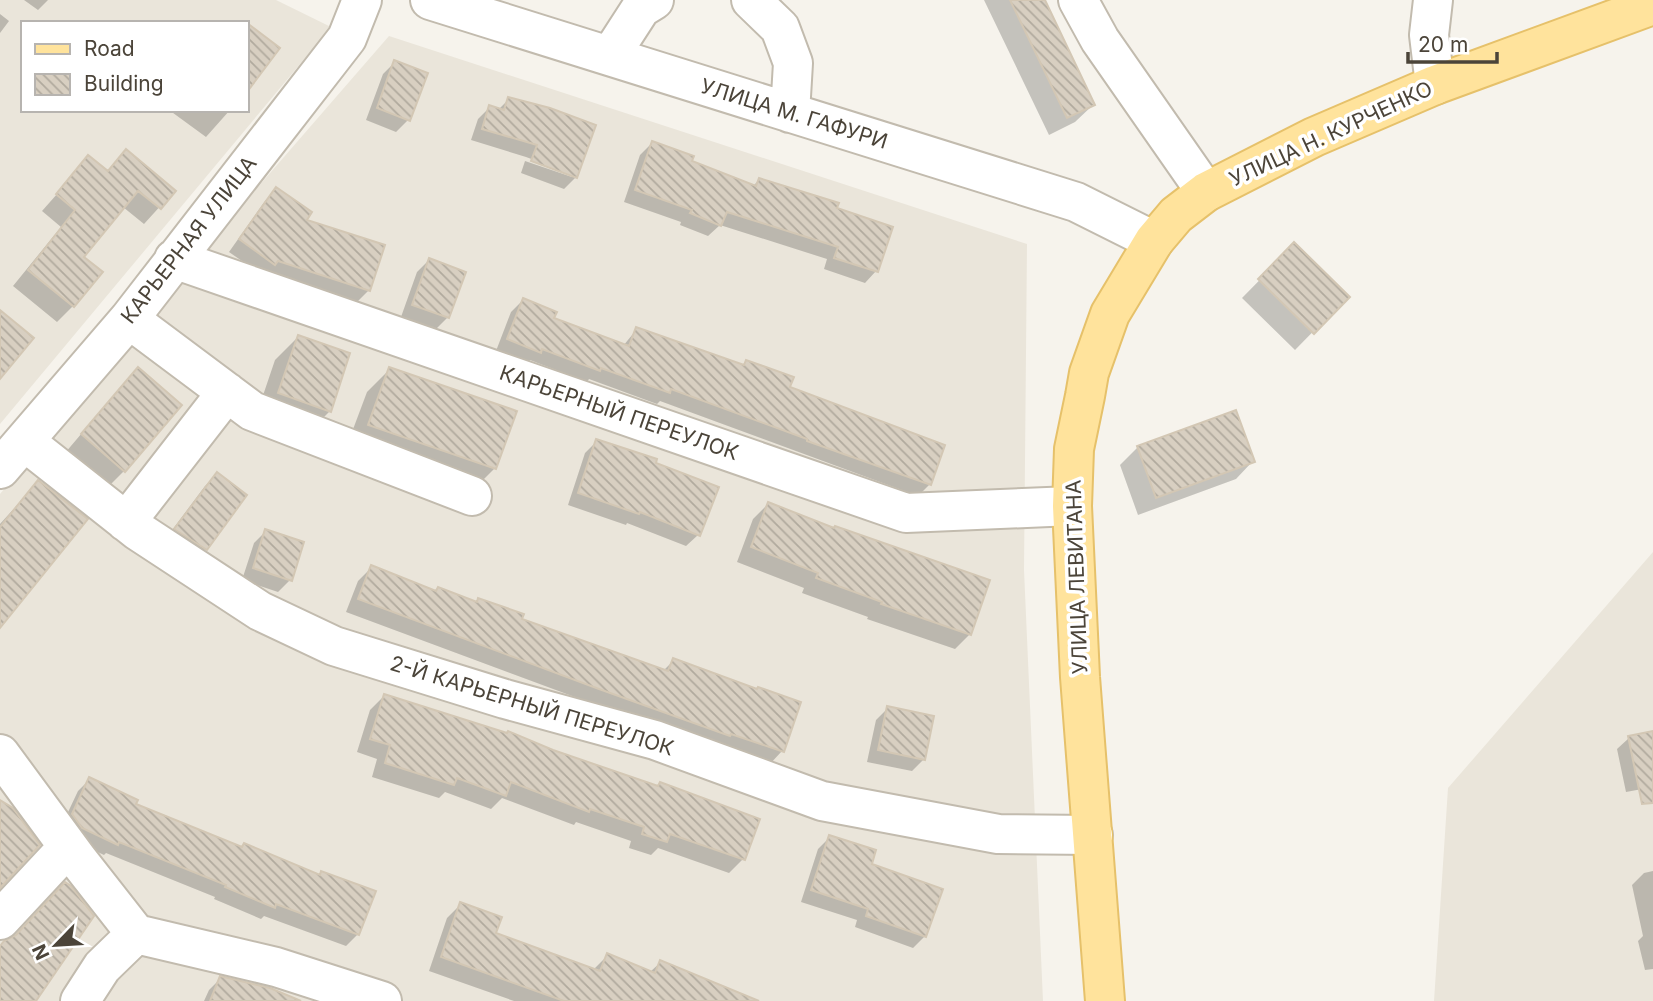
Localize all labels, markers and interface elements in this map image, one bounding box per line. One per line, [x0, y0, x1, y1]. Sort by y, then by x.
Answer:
legend [21, 21, 248, 112]
scale bar [1408, 21, 1497, 65]
text: 20 m [1418, 32, 1468, 57]
text: Road [84, 36, 135, 61]
text: Building [84, 71, 164, 96]
street label: УЛИЦА М. ГАФУРИ [698, 73, 891, 154]
street label: УЛИЦА Н. КУРЧЕНКО [1225, 76, 1436, 192]
street label: КАРЬЕРНАЯ УЛИЦА [115, 151, 262, 328]
street label: КАРЬЕРНЫЙ ПЕРЕУЛОК [496, 359, 742, 465]
street label: УЛИЦА ЛЕВИТАНА [1061, 479, 1092, 675]
street label: 2-Й КАРЬЕРНЫЙ ПЕРЕУЛОК [387, 649, 677, 761]
north arrow [21, 910, 91, 980]
text: N [28, 941, 55, 963]

